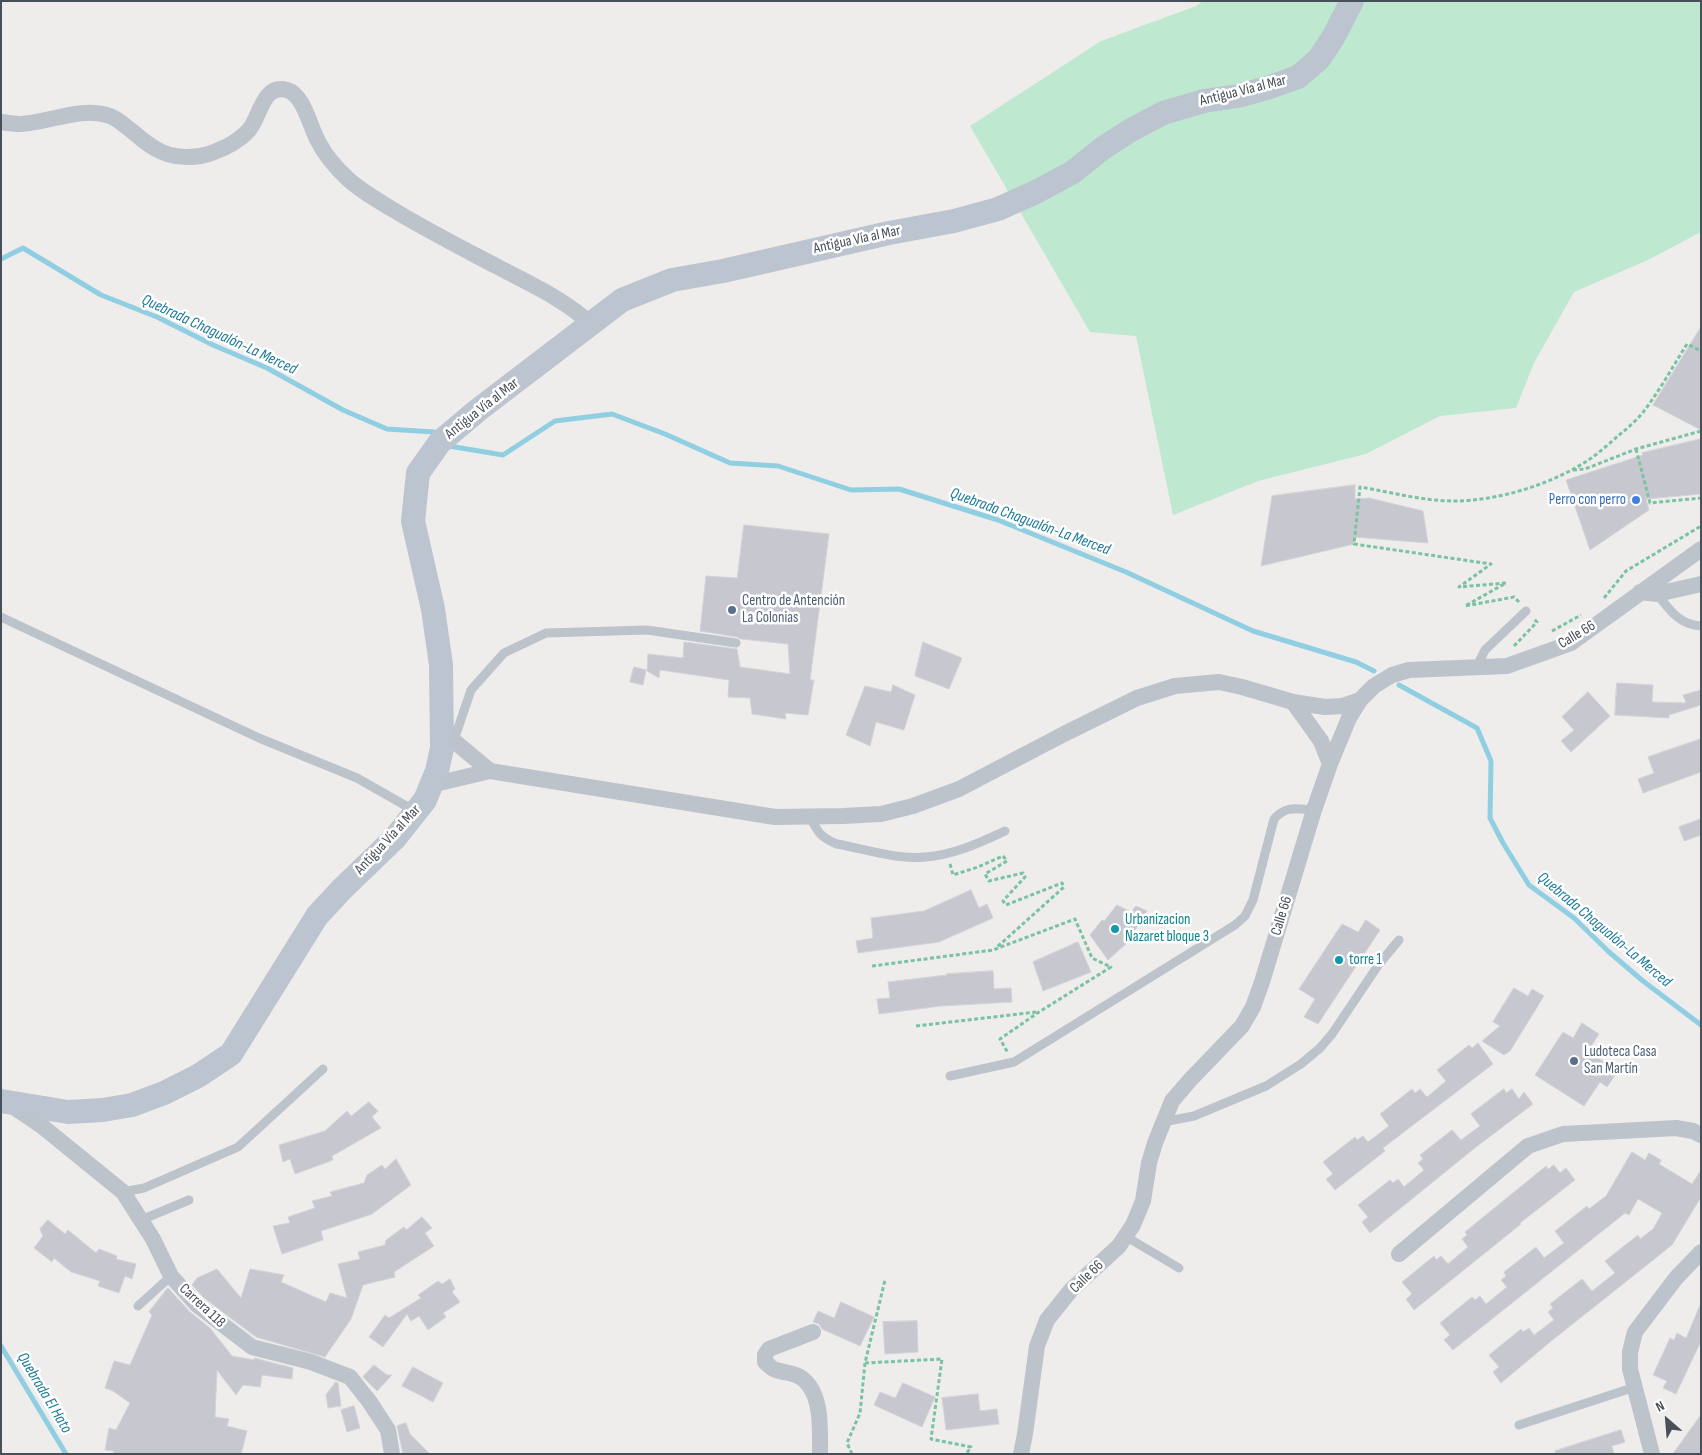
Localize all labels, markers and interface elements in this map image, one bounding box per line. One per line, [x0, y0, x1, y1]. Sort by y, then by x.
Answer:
street label: Antigua Vía al Mar [1198, 72, 1288, 110]
street label: Antigua Vía al Mar [812, 222, 902, 258]
water label: Quebrada Chagualón-La Merced [138, 291, 300, 379]
street label: Antigua Vía al Mar [442, 375, 522, 443]
water label: Quebrada Chagualón-La Merced [947, 484, 1113, 560]
place label: Perro con perro [1549, 491, 1626, 509]
marker: Perro con perro [1630, 494, 1642, 506]
place label: Centro de Antención La Colonias [742, 592, 845, 627]
marker: Centro de Antención La Colonias [726, 604, 738, 616]
street label: Calle 66 [1555, 617, 1599, 653]
street label: Antigua Vía al Mar [351, 801, 425, 879]
water label: Quebrada Chagualón-La Merced [1533, 868, 1675, 992]
street label: Calle 66 [1268, 894, 1296, 938]
place label: Urbanizacion Nazaret bloque 3 [1125, 911, 1209, 946]
marker: Urbanizacion Nazaret bloque 3 [1109, 923, 1121, 935]
place label: torre 1 [1349, 951, 1382, 969]
marker: torre 1 [1333, 954, 1345, 966]
place label: Ludoteca Casa San Martín [1584, 1043, 1657, 1078]
marker: Ludoteca Casa San Martín [1568, 1055, 1580, 1067]
street label: Calle 66 [1066, 1257, 1108, 1297]
street label: Carrera 118 [175, 1280, 229, 1332]
water label: Quebrada El Hato [12, 1349, 76, 1437]
north arrow [1642, 1395, 1692, 1445]
text: N [1653, 1397, 1667, 1415]

